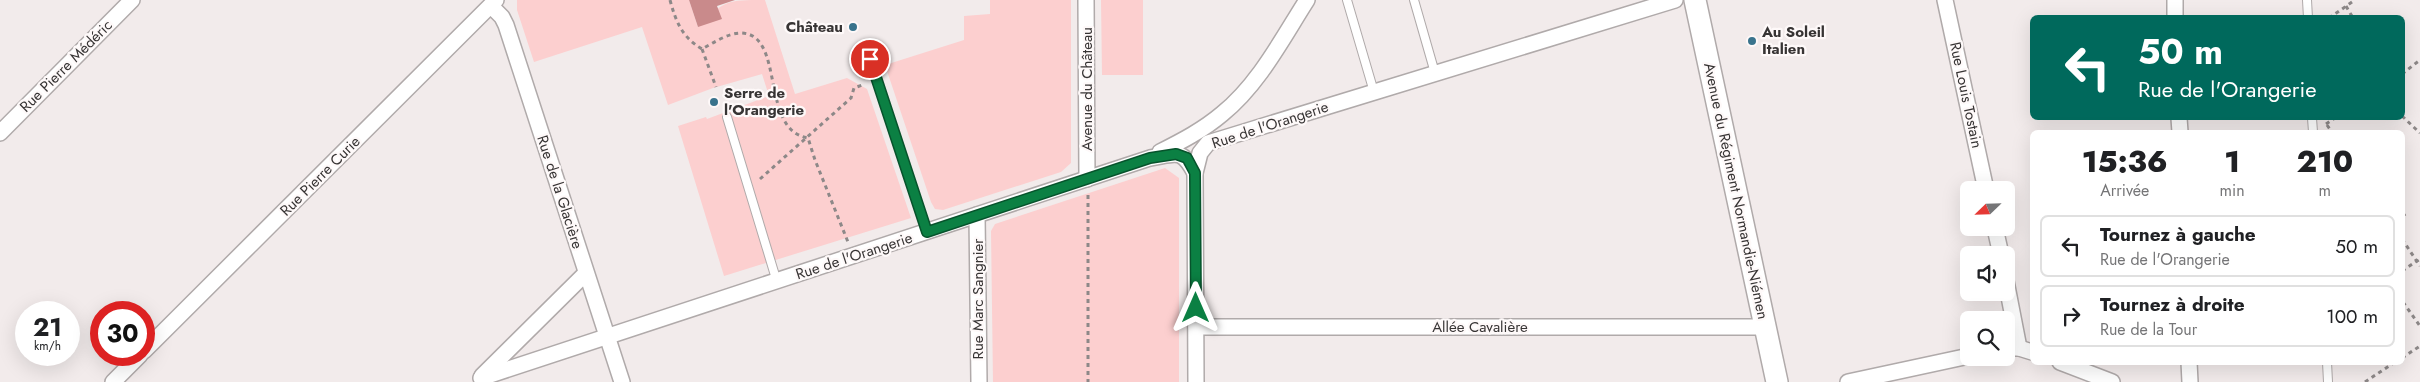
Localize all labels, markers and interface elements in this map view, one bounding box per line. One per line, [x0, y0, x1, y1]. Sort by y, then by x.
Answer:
street label: Rue Pierre Médéric [15, 15, 117, 117]
place label: Château [786, 16, 843, 38]
marker: Château [847, 21, 859, 33]
place label: Au Soleil Italien [1761, 21, 1825, 60]
street label: Avenue du Château [1076, 27, 1098, 151]
text: 50 m [2138, 27, 2223, 77]
marker: Au Soleil Italien [1746, 35, 1758, 47]
icon: left [2055, 35, 2120, 100]
pin [849, 38, 891, 80]
street label: Rue Louis Tostain [1944, 40, 1988, 150]
icon: arrive [856, 45, 884, 73]
street label: Avenue du Régiment Normandie-Niémen [1698, 61, 1774, 321]
text: Rue de l'Orangerie [2138, 73, 2316, 105]
place label: Serre de l'Orangerie [724, 82, 804, 121]
marker: Serre de l'Orangerie [708, 96, 720, 108]
street label: Rue de l'Orangerie [1209, 96, 1332, 154]
street label: Rue Pierre Curie [275, 131, 365, 221]
street label: Rue de la Glacière [531, 132, 589, 252]
text: 15:36 [2082, 140, 2168, 183]
text: 1 [2224, 140, 2240, 183]
text: 210 [2296, 140, 2353, 183]
text: Arrivée [2100, 179, 2149, 202]
text: min [2220, 179, 2245, 202]
text: m [2319, 179, 2331, 202]
north arrow [1960, 181, 2015, 236]
map controls [1960, 181, 2015, 366]
text: Tournez à gauche [2100, 221, 2256, 248]
street label: Rue de l'Orangerie [793, 227, 916, 285]
icon: left [2057, 232, 2085, 260]
text: 50 m [2335, 233, 2378, 260]
street label: Rue Marc Sangnier [967, 238, 989, 359]
button: sound [1960, 246, 2015, 301]
text: Rue de l'Orangerie [2100, 248, 2230, 271]
position arrow [1169, 281, 1221, 333]
text: Tournez à droite [2100, 291, 2245, 318]
speed limit sign: 30 [90, 301, 155, 366]
icon: right [2057, 302, 2085, 330]
text: 100 m [2326, 303, 2378, 330]
text: 21 [33, 309, 62, 345]
button: search [1960, 311, 2015, 366]
street label: Allée Cavalière [1432, 316, 1528, 338]
text: Rue de la Tour [2100, 318, 2197, 341]
text: km/h [34, 337, 61, 355]

